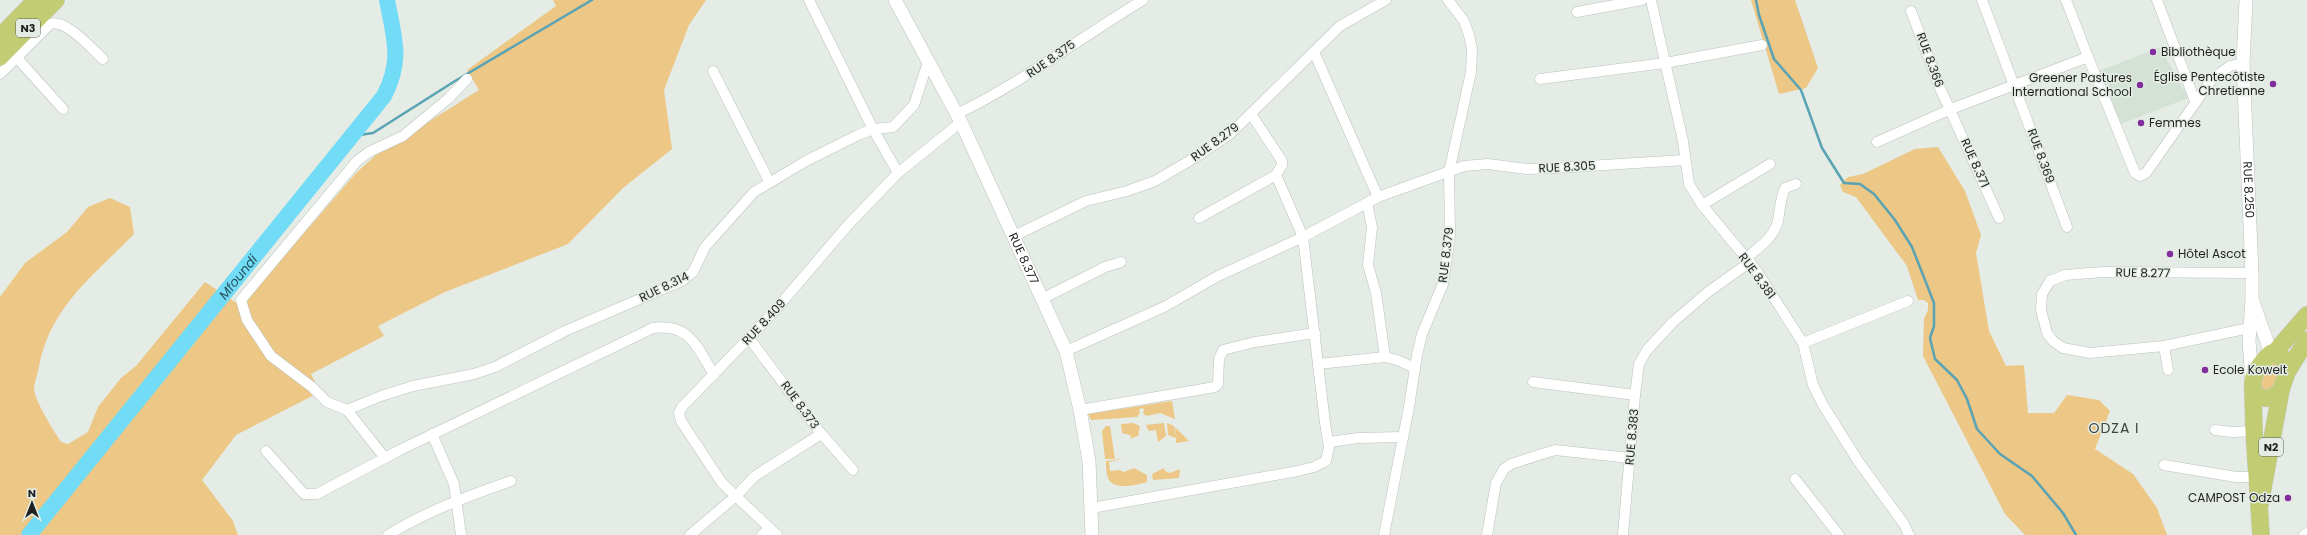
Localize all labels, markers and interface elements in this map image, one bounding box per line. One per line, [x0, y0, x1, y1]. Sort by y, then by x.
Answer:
road number: N3 [16, 19, 40, 37]
street label: RUE 8.366 [1913, 30, 1948, 90]
street label: RUE 8.375 [1023, 36, 1079, 82]
place label: Bibliothèque [2161, 43, 2236, 60]
marker: Bibliothèque [2148, 47, 2158, 57]
place label: Église Pentecôtiste Chretienne [2154, 68, 2265, 99]
place label: Greener Pastures International School [2012, 69, 2132, 100]
marker: Église Pentecôtiste Chretienne [2268, 79, 2278, 89]
marker: Greener Pastures International School [2135, 80, 2145, 90]
place label: Femmes [2149, 114, 2201, 131]
street label: RUE 8.279 [1187, 118, 1242, 165]
marker: Femmes [2136, 118, 2146, 128]
street label: RUE 8.369 [2024, 126, 2059, 186]
street label: RUE 8.371 [1957, 135, 1994, 190]
street label: RUE 8.305 [1538, 157, 1596, 176]
street label: RUE 8.250 [2239, 161, 2259, 219]
street label: RUE 8.379 [1434, 226, 1457, 284]
street label: RUE 8.377 [1005, 230, 1043, 287]
place label: Hôtel Ascot [2178, 245, 2246, 262]
street label: RUE 8.381 [1735, 249, 1780, 302]
marker: Hôtel Ascot [2165, 249, 2175, 259]
water label: Mfoundi [214, 250, 263, 304]
street label: RUE 8.277 [2115, 264, 2171, 281]
street label: RUE 8.314 [636, 267, 692, 306]
street label: RUE 8.409 [738, 295, 789, 348]
place label: Ecole Koweit [2213, 361, 2287, 378]
marker: Ecole Koweit [2200, 365, 2210, 375]
street label: RUE 8.373 [777, 377, 824, 432]
street label: RUE 8.383 [1621, 408, 1642, 466]
district label: ODZA I [2088, 418, 2140, 438]
road number: N2 [2259, 438, 2283, 456]
north arrow [12, 483, 52, 523]
text: N [28, 485, 36, 501]
place label: CAMPOST Odza [2188, 489, 2280, 506]
marker: CAMPOST Odza [2283, 493, 2293, 503]

